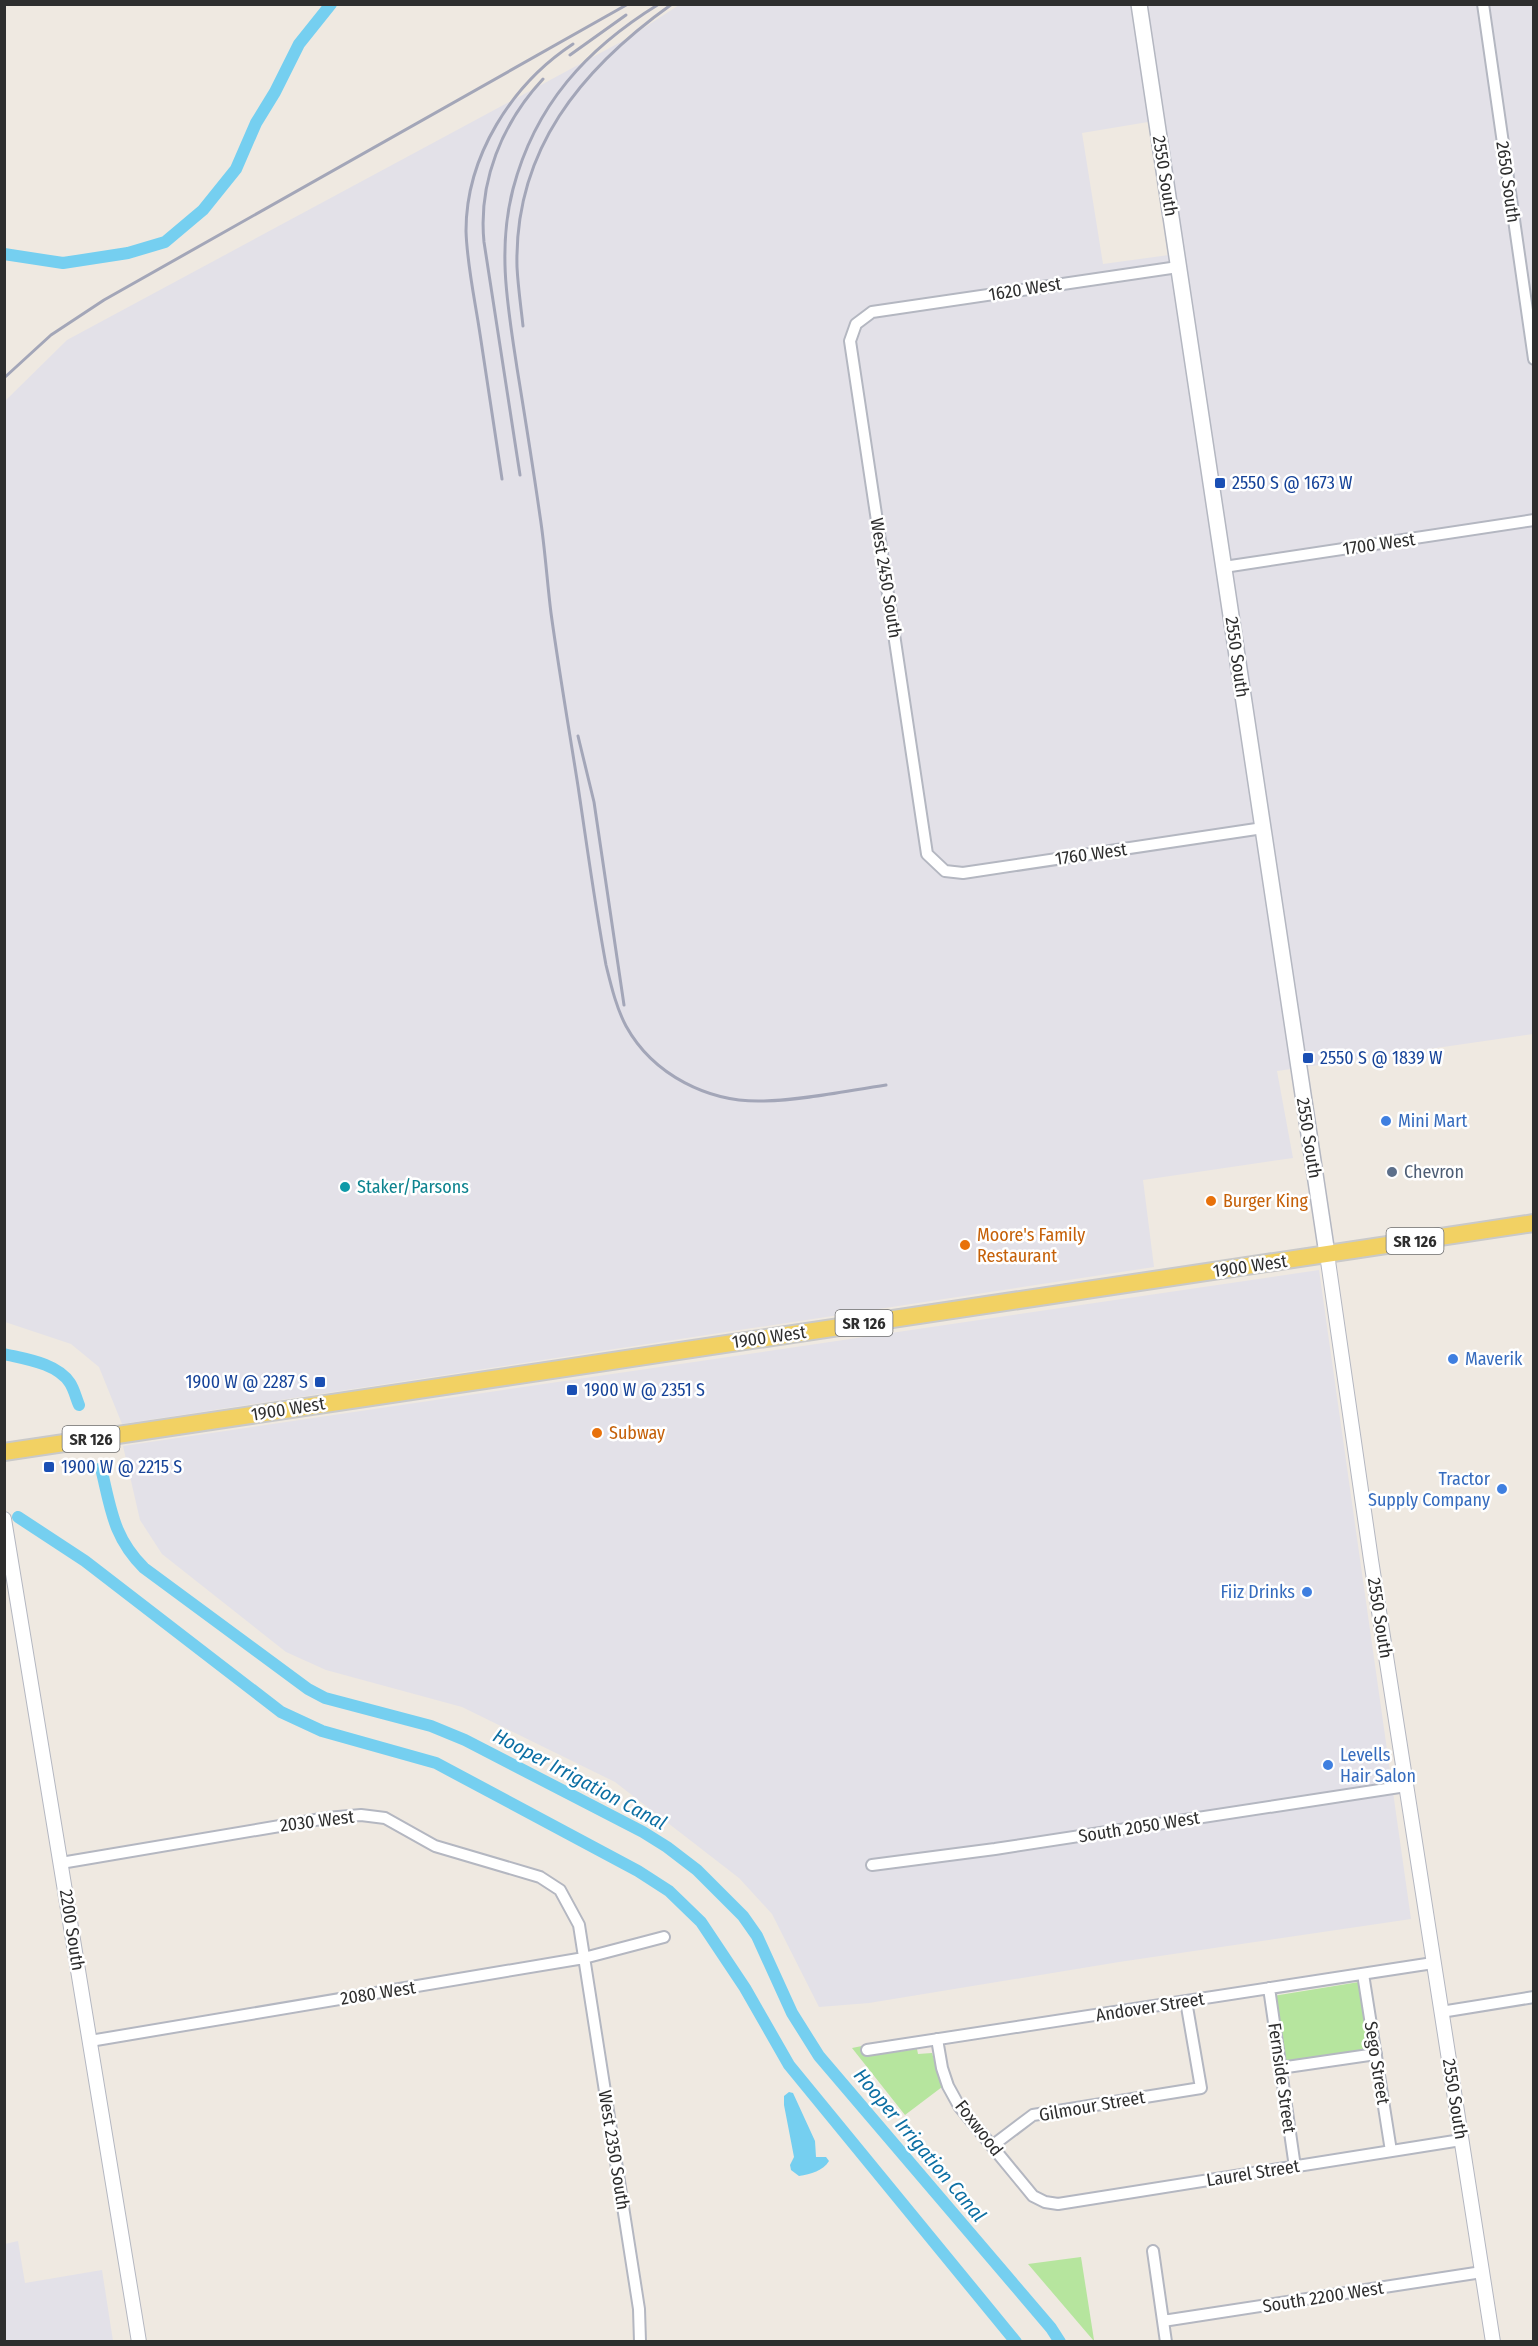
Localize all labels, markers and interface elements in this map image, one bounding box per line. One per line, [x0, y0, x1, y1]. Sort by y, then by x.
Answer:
street label: 2550 South [1148, 134, 1182, 218]
street label: 2650 South [1491, 140, 1525, 224]
street label: 1620 West [987, 272, 1063, 306]
place label: 2550 S @ 1673 W [1232, 472, 1353, 494]
marker: 2550 S @ 1673 W [1213, 476, 1227, 490]
street label: West 2450 South [866, 516, 906, 640]
street label: 1700 West [1341, 528, 1417, 560]
street label: 2550 South [1220, 615, 1254, 699]
street label: 1760 West [1054, 838, 1128, 870]
place label: 2550 S @ 1839 W [1320, 1047, 1443, 1069]
marker: 2550 S @ 1839 W [1301, 1051, 1315, 1065]
street label: 2550 South [1292, 1096, 1326, 1180]
place label: Mini Mart [1398, 1110, 1467, 1132]
marker: Mini Mart [1379, 1114, 1393, 1128]
place label: Chevron [1404, 1161, 1464, 1183]
marker: Chevron [1385, 1165, 1399, 1179]
place label: Staker/Parsons [357, 1176, 469, 1198]
marker: Staker/Parsons [338, 1180, 352, 1194]
place label: Burger King [1223, 1190, 1308, 1212]
marker: Burger King [1204, 1194, 1218, 1208]
place label: Moore's Family Restaurant [977, 1224, 1085, 1267]
road number: SR 126 [1386, 1228, 1444, 1254]
marker: Moore's Family Restaurant [958, 1238, 972, 1252]
street label: 1900 West [1212, 1250, 1289, 1282]
road number: SR 126 [836, 1310, 892, 1336]
street label: 1900 West [731, 1321, 808, 1353]
place label: Maverik [1465, 1348, 1523, 1370]
marker: Maverik [1446, 1352, 1460, 1366]
place label: 1900 W @ 2287 S [186, 1371, 308, 1393]
marker: 1900 W @ 2287 S [313, 1375, 327, 1389]
place label: 1900 W @ 2351 S [584, 1379, 705, 1401]
marker: 1900 W @ 2351 S [565, 1383, 579, 1397]
street label: 1900 West [249, 1392, 327, 1426]
place label: Subway [609, 1422, 665, 1444]
road number: SR 126 [62, 1426, 119, 1452]
marker: Subway [590, 1426, 604, 1440]
place label: 1900 W @ 2215 S [61, 1456, 182, 1478]
marker: 1900 W @ 2215 S [42, 1460, 56, 1474]
place label: Tractor Supply Company [1368, 1468, 1491, 1511]
marker: Tractor Supply Company [1495, 1482, 1509, 1496]
street label: 2550 South [1363, 1576, 1397, 1660]
place label: Fiiz Drinks [1221, 1581, 1295, 1603]
marker: Fiiz Drinks [1300, 1585, 1314, 1599]
water label: Hooper Irrigation Canal [489, 1723, 671, 1835]
place label: Levells Hair Salon [1340, 1744, 1416, 1787]
marker: Levells Hair Salon [1321, 1758, 1335, 1772]
street label: 2030 West [279, 1806, 355, 1836]
street label: South 2050 West [1077, 1807, 1201, 1847]
street label: 2200 South [55, 1888, 89, 1972]
street label: 2080 West [339, 1976, 417, 2010]
street label: Andover Street [1094, 1988, 1206, 2026]
street label: Sego Street [1360, 2020, 1394, 2106]
street label: Fernside Street [1263, 2021, 1301, 2135]
street label: 2550 South [1438, 2057, 1472, 2141]
water label: Hooper Irrigation Canal [849, 2063, 991, 2227]
street label: Gilmour Street [1037, 2086, 1147, 2126]
street label: West 2350 South [594, 2088, 634, 2212]
street label: Foxwood [950, 2096, 1008, 2160]
street label: Laurel Street [1205, 2155, 1301, 2191]
street label: South 2200 West [1261, 2277, 1385, 2317]

